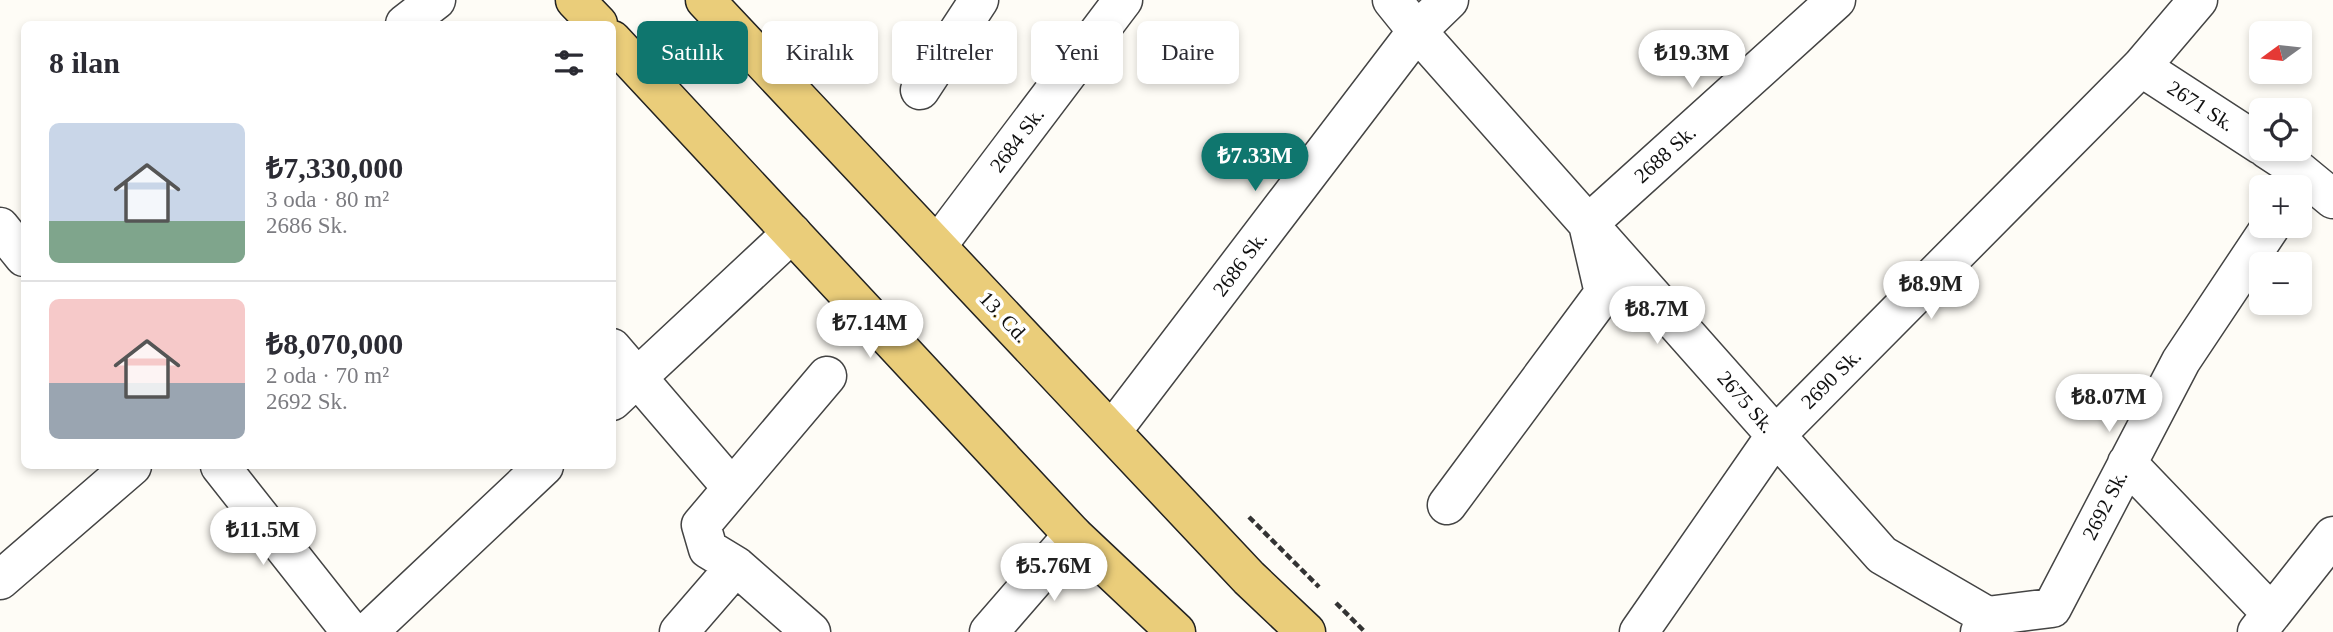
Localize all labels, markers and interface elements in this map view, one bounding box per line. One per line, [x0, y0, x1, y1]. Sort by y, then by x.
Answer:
chip: Satılık [637, 21, 748, 84]
chip: Kiralık [762, 21, 878, 84]
chip: Filtreler [892, 21, 1017, 84]
chip: Yeni [1031, 21, 1123, 84]
chip: Daire [1137, 21, 1239, 84]
north arrow [2249, 21, 2312, 84]
map controls [2249, 21, 2312, 315]
pin: ₺19.3M [1635, 31, 1749, 90]
text: ₺19.3M [1654, 40, 1730, 65]
icon: filters [550, 44, 588, 82]
text: 8 ilan [49, 46, 120, 79]
street label: 2671 Sk. [2163, 76, 2239, 136]
button: locate [2249, 98, 2312, 161]
street label: 2684 Sk. [985, 103, 1049, 177]
street label: 2688 Sk. [1629, 120, 1701, 188]
pin: ₺7.33M [1198, 134, 1312, 193]
text: ₺7.33M [1217, 143, 1293, 168]
icon: home [105, 151, 189, 235]
text: ₺7,330,000 [266, 151, 403, 184]
button: + [2249, 175, 2312, 238]
text: 3 oda · 80 m² [266, 187, 389, 212]
text: 2686 Sk. [266, 213, 348, 238]
street label: 2686 Sk. [1208, 227, 1272, 301]
button: − [2249, 252, 2312, 315]
pin: ₺8.9M [1882, 262, 1980, 321]
text: ₺8.9M [1899, 271, 1963, 296]
street label: 13. Cd. [974, 286, 1034, 348]
pin: ₺8.7M [1608, 286, 1706, 346]
text: ₺8.7M [1625, 296, 1689, 321]
pin: ₺7.14M [813, 300, 927, 360]
text: ₺7.14M [832, 310, 908, 335]
icon: home [105, 327, 189, 411]
text: ₺8,070,000 [266, 327, 403, 360]
street label: 2690 Sk. [1796, 344, 1866, 414]
text: 2 oda · 70 m² [266, 363, 389, 388]
street label: 2675 Sk. [1712, 366, 1780, 438]
pin: ₺8.07M [2052, 374, 2166, 434]
text: ₺8.07M [2071, 384, 2147, 409]
text: 2692 Sk. [266, 389, 348, 414]
street label: 2692 Sk. [2077, 466, 2133, 544]
pin: ₺11.5M [206, 508, 320, 567]
text: ₺11.5M [226, 517, 300, 542]
pin: ₺5.76M [997, 544, 1111, 603]
text: ₺5.76M [1016, 553, 1092, 578]

